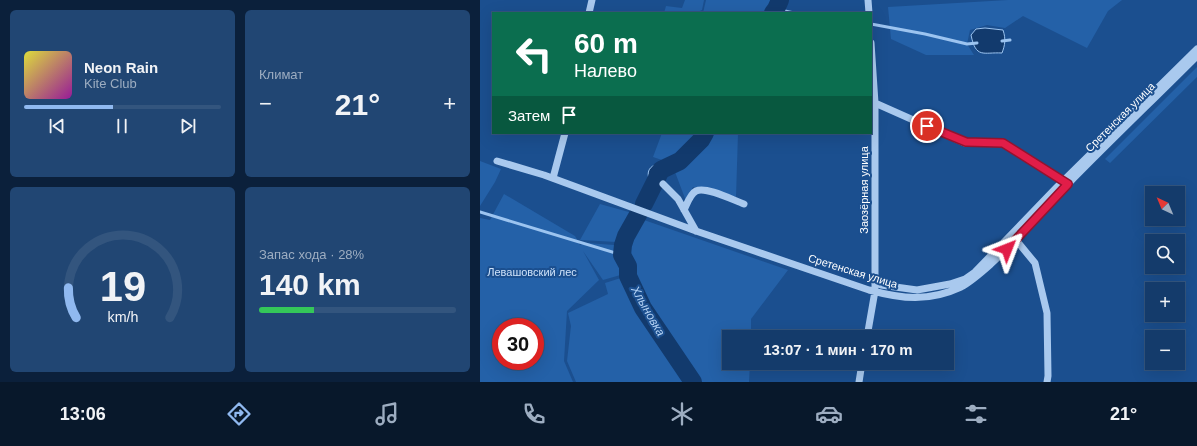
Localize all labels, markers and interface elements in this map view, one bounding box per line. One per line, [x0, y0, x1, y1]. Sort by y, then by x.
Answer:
icon: left [508, 28, 560, 80]
text: 60 m [574, 28, 638, 59]
text: Neon Rain [84, 59, 158, 76]
text: Налево [574, 61, 637, 81]
text: Климат [259, 67, 303, 82]
text: Kite Club [84, 76, 137, 91]
street label: Сретенская улица [1083, 79, 1158, 154]
text: 21° [335, 88, 380, 121]
text: − [259, 91, 272, 116]
text: + [443, 91, 456, 116]
icon: arrive [558, 104, 580, 126]
text: Затем [508, 107, 550, 124]
pin [910, 109, 944, 143]
icon: previous [46, 115, 68, 137]
icon: pause [111, 115, 133, 137]
icon: next [177, 115, 199, 137]
icon: arrive [916, 115, 938, 137]
street label: Заозёрная улица [858, 145, 870, 234]
north arrow [1145, 186, 1185, 226]
map controls [1145, 186, 1185, 370]
position arrow [986, 228, 1028, 270]
button: search [1145, 234, 1185, 274]
text: Запас хода · 28% [259, 247, 364, 262]
street label: Сретенская улица [807, 252, 900, 291]
text: 19 [99, 262, 146, 309]
park label: Левашовский лес [487, 266, 577, 278]
text: 140 km [259, 268, 361, 301]
button: + [1145, 282, 1185, 322]
water label: Хлыновка [628, 283, 668, 339]
text: km/h [107, 308, 138, 324]
speed limit sign: 30 [492, 318, 544, 370]
button: − [1145, 330, 1185, 370]
text: 13:07 · 1 мин · 170 m [763, 341, 913, 358]
icon: directions [225, 400, 253, 428]
icon: music [373, 400, 401, 428]
icon: phone [520, 400, 548, 428]
icon: climate [668, 400, 696, 428]
icon: car [815, 400, 843, 428]
icon: filters [962, 400, 990, 428]
text: 13:06 [60, 404, 106, 424]
text: 21° [1110, 404, 1137, 424]

